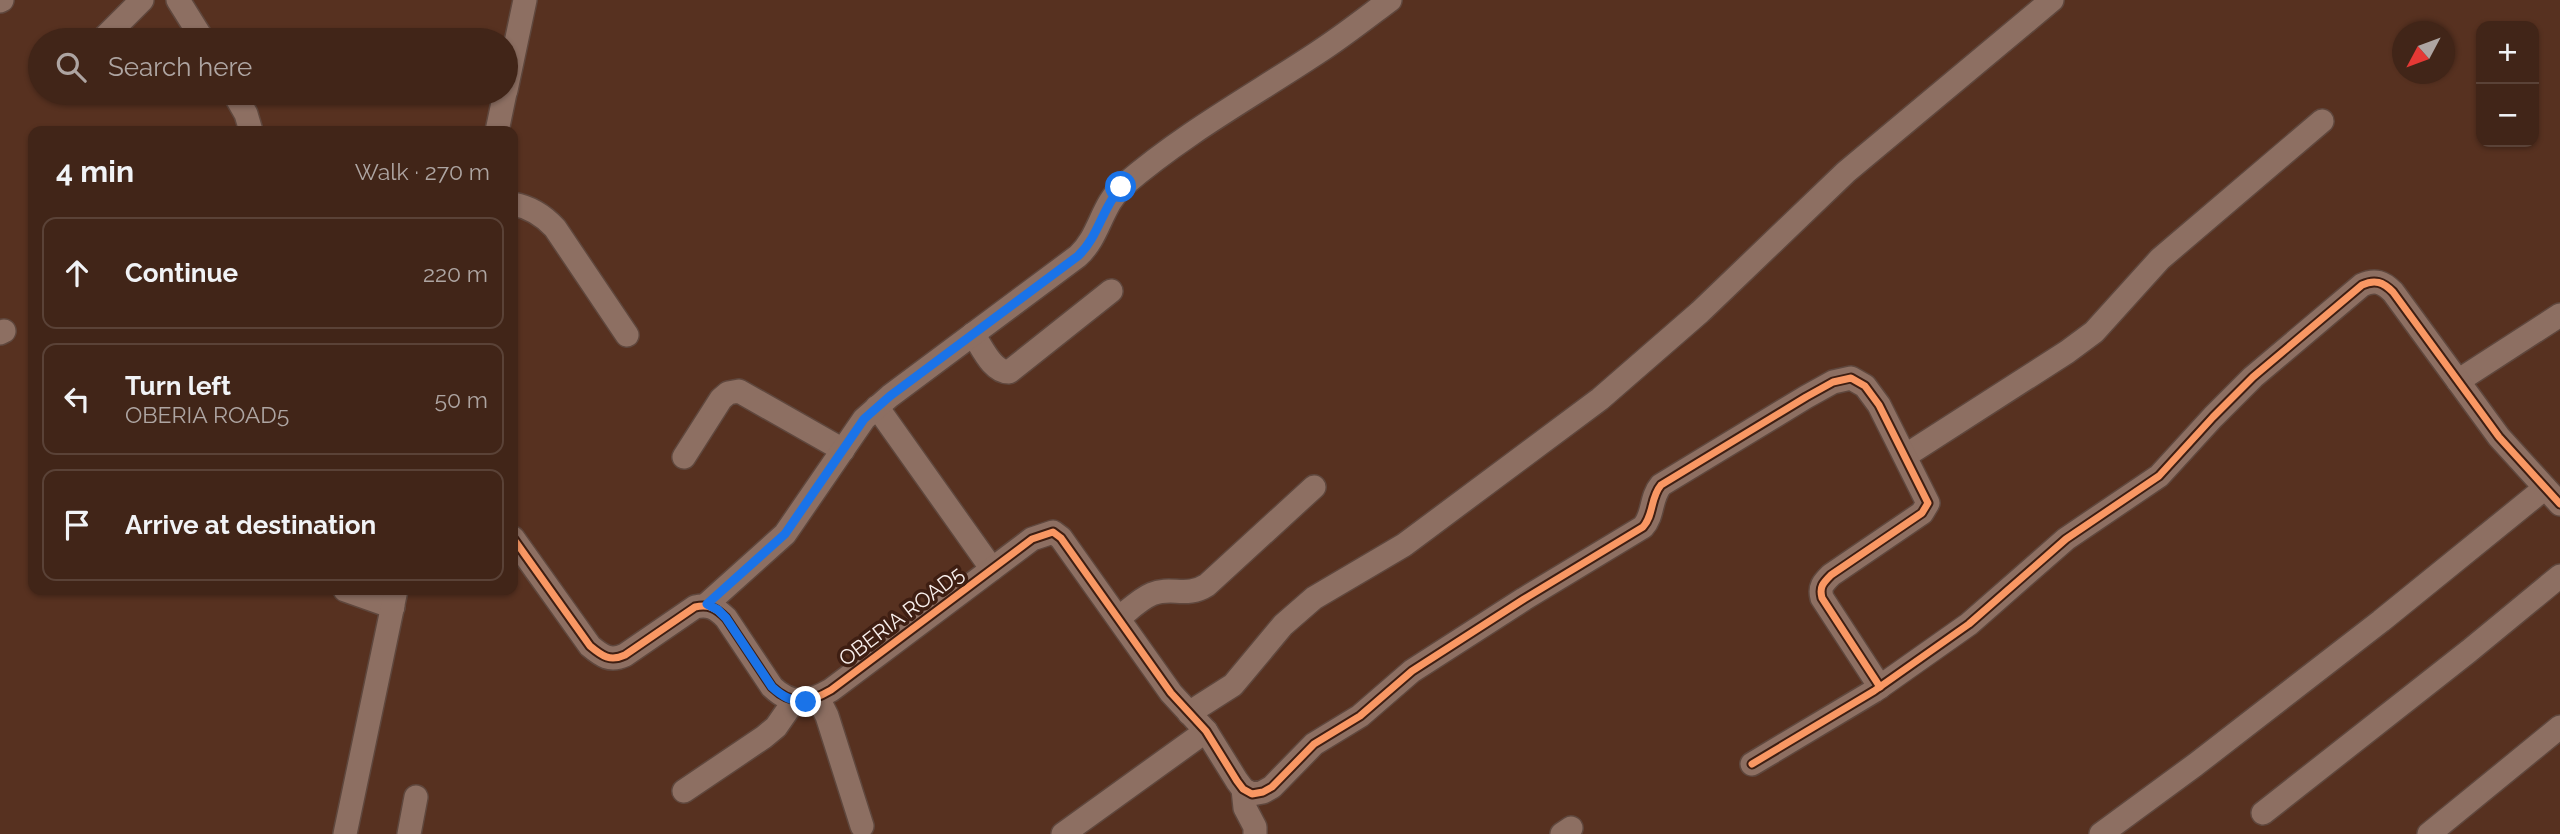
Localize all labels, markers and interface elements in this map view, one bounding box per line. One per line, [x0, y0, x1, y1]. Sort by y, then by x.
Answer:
north arrow [2392, 21, 2455, 84]
map controls [2476, 21, 2539, 147]
button: + [2476, 21, 2539, 84]
search box [28, 28, 518, 105]
icon: search [52, 48, 90, 86]
text: Search here [108, 52, 252, 82]
button: − [2476, 84, 2539, 147]
text: 4 min [56, 154, 134, 189]
text: Walk · 270 m [355, 158, 490, 185]
route start [1105, 171, 1136, 202]
icon: ahead [58, 254, 96, 292]
text: Continue [125, 258, 238, 288]
text: 220 m [423, 260, 488, 287]
text: Turn left [125, 371, 231, 401]
icon: left [58, 380, 96, 418]
text: 50 m [434, 386, 488, 413]
text: OBERIA ROAD5 [125, 401, 289, 428]
icon: arrive [58, 506, 96, 544]
text: Arrive at destination [125, 510, 376, 540]
street label: OBERIA ROAD5 [834, 561, 968, 671]
route end [790, 686, 821, 717]

